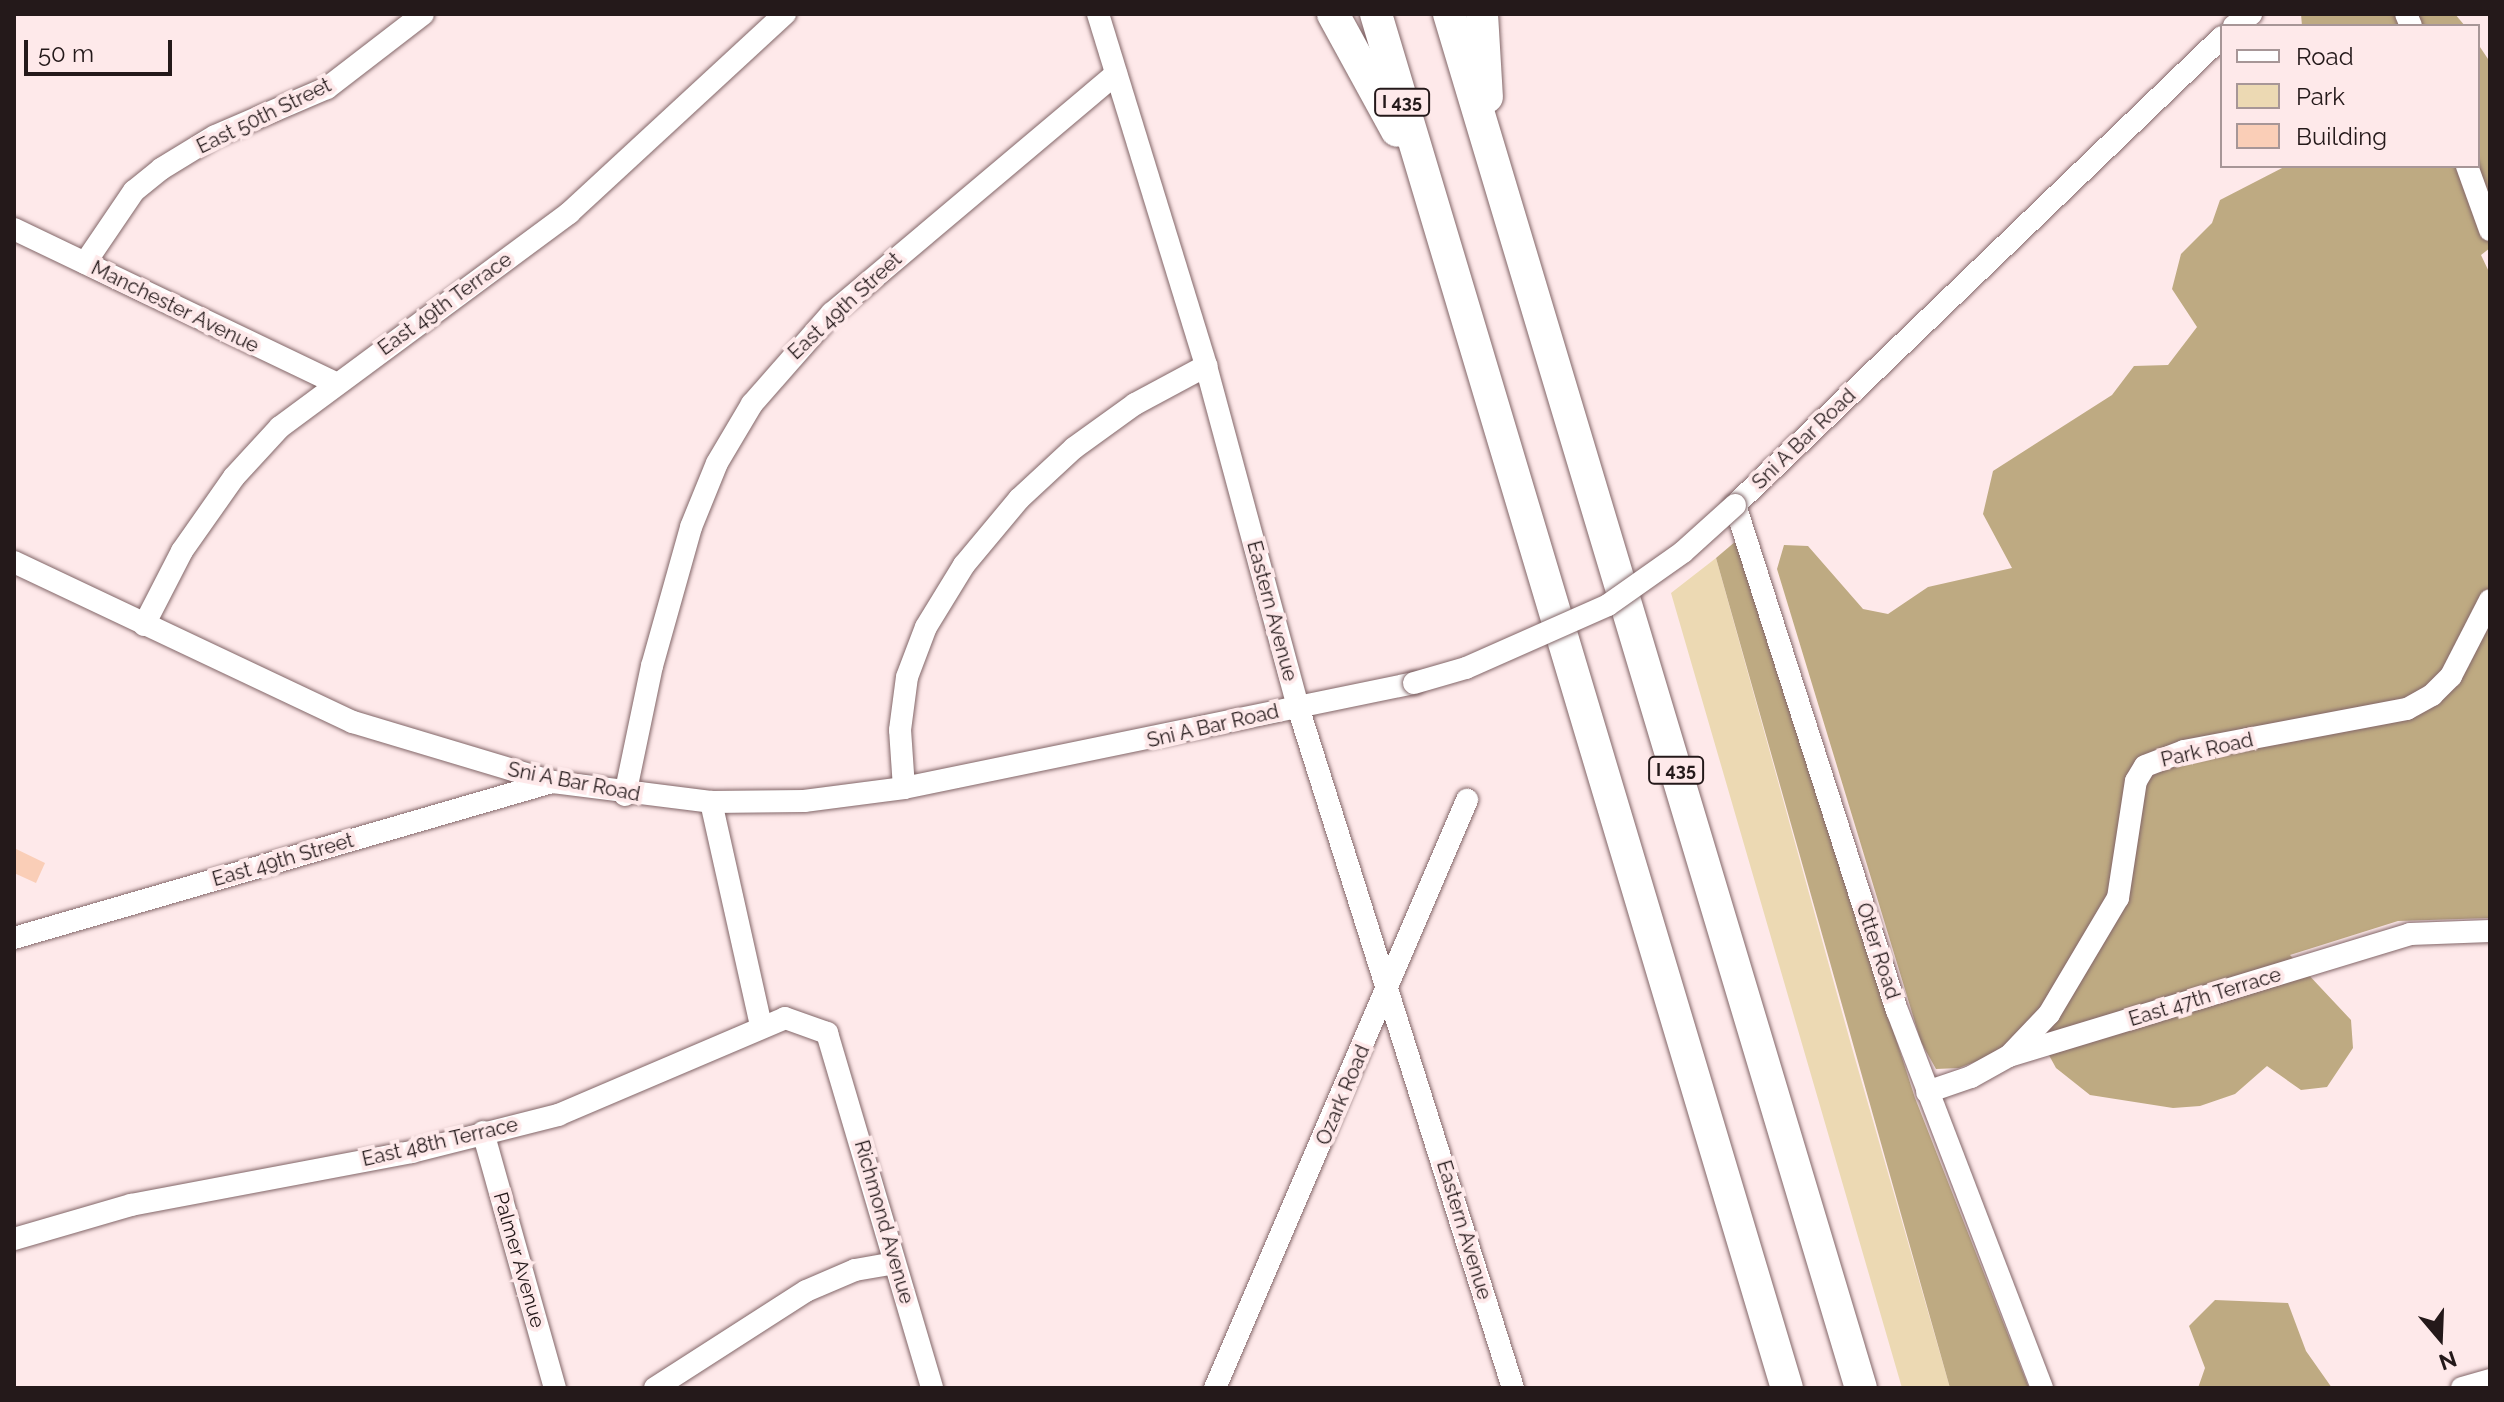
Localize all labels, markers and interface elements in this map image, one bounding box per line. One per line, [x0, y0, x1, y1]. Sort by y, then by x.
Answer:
scale bar [28, 24, 176, 74]
legend [2220, 24, 2480, 168]
text: 50 m [38, 39, 94, 68]
text: Road [2296, 42, 2354, 71]
street label: East 50th Street [193, 73, 335, 159]
text: Park [2296, 82, 2345, 111]
road number: I 435 [1374, 88, 1430, 116]
text: Building [2296, 122, 2387, 151]
street label: East 49th Terrace [373, 247, 517, 361]
street label: East 49th Street [783, 247, 907, 365]
street label: Manchester Avenue [87, 256, 263, 358]
street label: Sni A Bar Road [1747, 383, 1861, 495]
street label: Eastern Avenue [1242, 538, 1302, 684]
street label: Sni A Bar Road [1144, 699, 1282, 753]
street label: Park Road [2159, 728, 2255, 772]
road number: I 435 [1648, 756, 1704, 784]
street label: Sni A Bar Road [505, 757, 643, 807]
street label: East 49th Street [210, 828, 356, 892]
street label: Otter Road [1851, 900, 1905, 1002]
street label: East 47th Terrace [2126, 962, 2284, 1032]
street label: Ozark Road [1311, 1041, 1375, 1149]
street label: East 48th Terrace [359, 1112, 521, 1172]
street label: Richmond Avenue [849, 1137, 919, 1307]
street label: Eastern Avenue [1431, 1157, 1497, 1303]
street label: Palmer Avenue [488, 1189, 550, 1331]
north arrow [2400, 1298, 2480, 1378]
text: N [2436, 1346, 2460, 1376]

